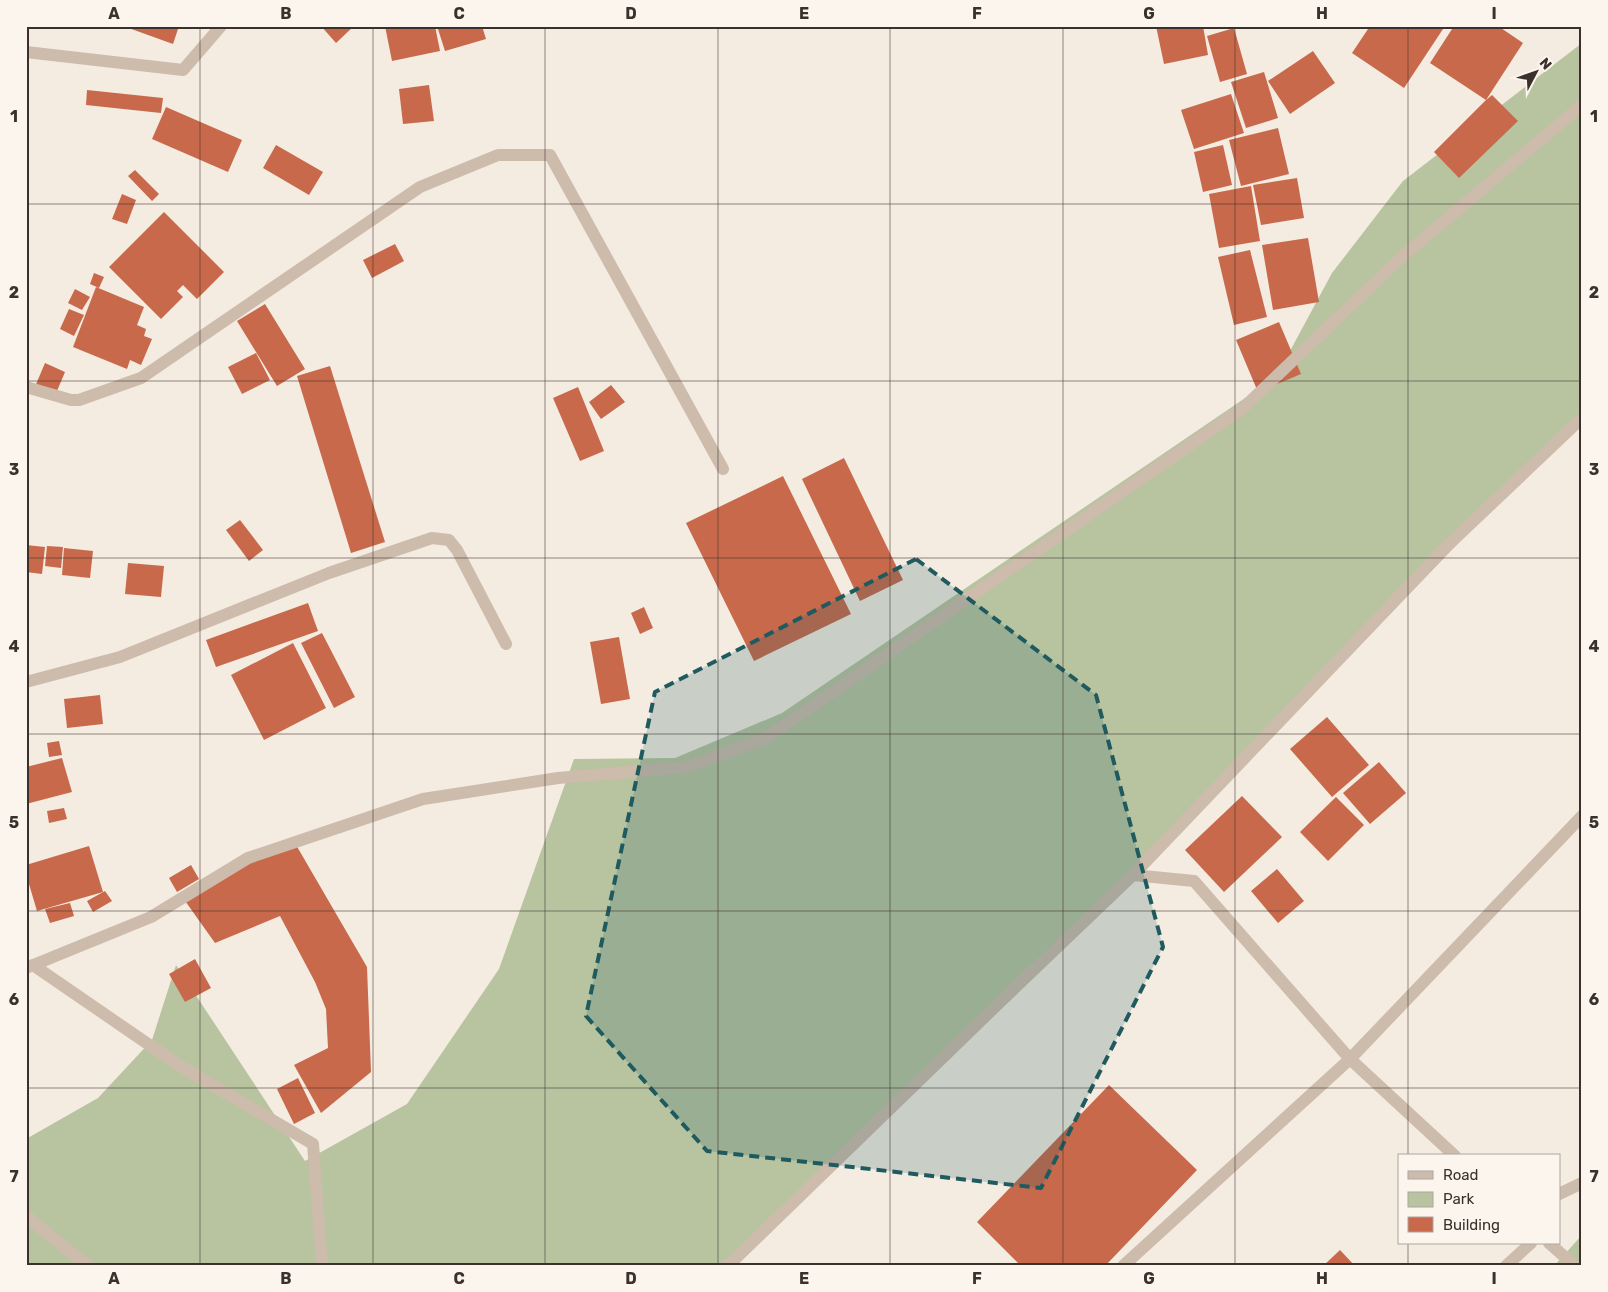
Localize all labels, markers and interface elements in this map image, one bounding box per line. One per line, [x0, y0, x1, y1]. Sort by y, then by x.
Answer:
text: A [108, 4, 120, 23]
text: B [280, 4, 292, 23]
text: C [453, 4, 465, 23]
text: D [625, 4, 637, 23]
text: E [799, 4, 809, 23]
text: F [972, 4, 982, 23]
text: G [1143, 4, 1155, 23]
text: H [1316, 4, 1328, 23]
text: I [1491, 4, 1497, 23]
north arrow [1510, 48, 1560, 98]
text: N [1536, 54, 1555, 73]
text: 1 [10, 107, 18, 126]
text: 1 [1590, 107, 1598, 126]
text: 2 [9, 283, 19, 302]
text: 2 [1589, 283, 1599, 302]
text: 3 [9, 460, 19, 479]
text: 3 [1589, 460, 1599, 479]
text: 4 [9, 637, 20, 656]
text: 4 [1589, 637, 1600, 656]
text: 5 [9, 813, 19, 832]
text: 5 [1589, 813, 1599, 832]
text: 6 [9, 990, 19, 1009]
text: 6 [1589, 990, 1599, 1009]
legend [1398, 1154, 1560, 1244]
text: Road [1443, 1166, 1479, 1184]
text: 7 [9, 1167, 19, 1186]
text: 7 [1589, 1167, 1599, 1186]
text: Park [1443, 1190, 1474, 1208]
text: Building [1443, 1216, 1500, 1234]
text: A [108, 1269, 120, 1288]
text: B [280, 1269, 292, 1288]
text: C [453, 1269, 465, 1288]
text: D [625, 1269, 637, 1288]
text: E [799, 1269, 809, 1288]
text: F [972, 1269, 982, 1288]
text: G [1143, 1269, 1155, 1288]
text: H [1316, 1269, 1328, 1288]
text: I [1491, 1269, 1497, 1288]

